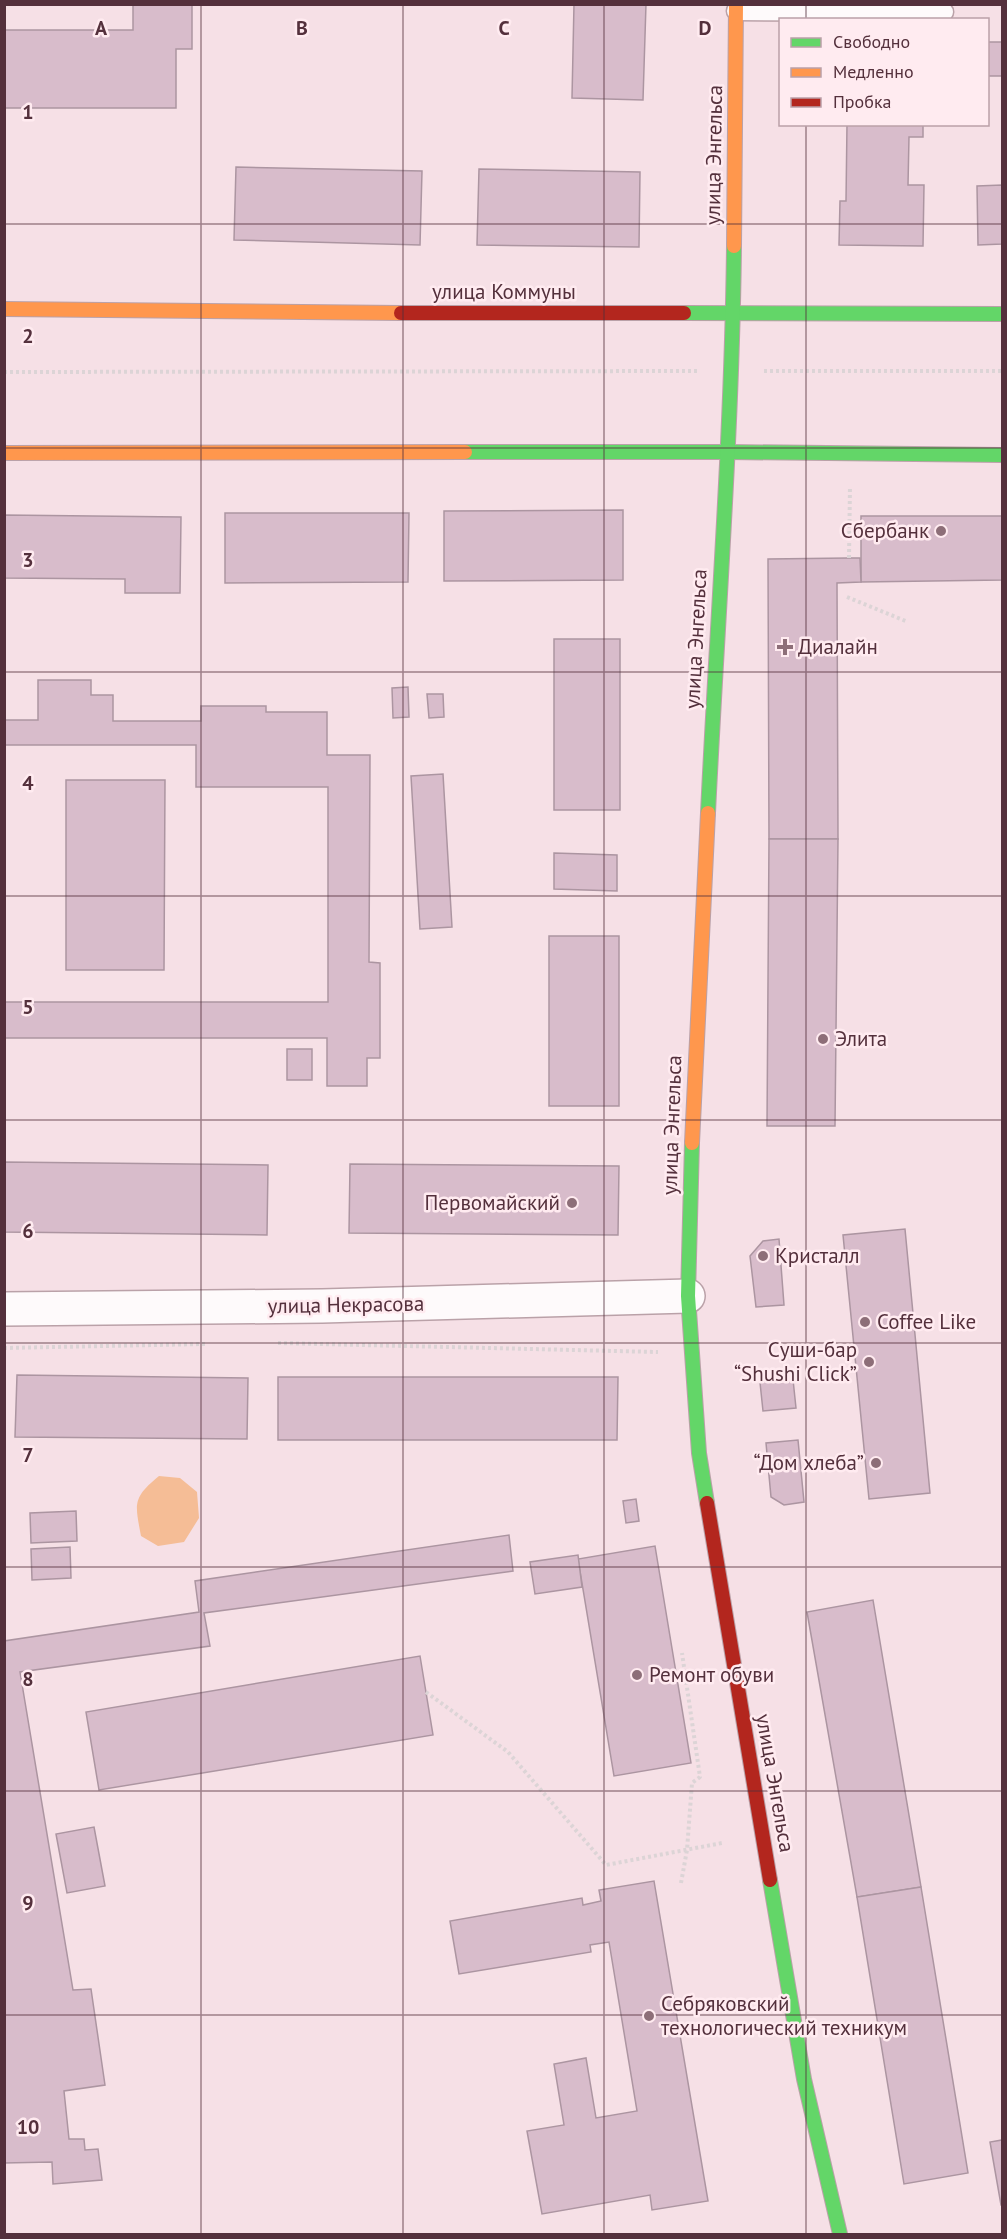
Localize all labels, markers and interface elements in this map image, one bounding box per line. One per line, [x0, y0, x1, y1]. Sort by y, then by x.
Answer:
text: A [95, 15, 108, 41]
text: B [296, 15, 308, 41]
text: C [498, 15, 510, 41]
text: D [699, 15, 712, 41]
legend [779, 18, 989, 126]
text: Свободно [833, 30, 910, 53]
text: Медленно [833, 60, 914, 83]
street label: улица Энгельса [699, 85, 728, 225]
text: Пробка [833, 90, 891, 113]
text: 1 [22, 99, 34, 125]
street label: улица Коммуны [432, 278, 576, 305]
text: 2 [22, 323, 34, 349]
place label: Сбербанк [841, 517, 929, 544]
marker: Сбербанк [934, 524, 948, 538]
text: 3 [22, 547, 34, 573]
street label: улица Энгельса [678, 568, 713, 710]
place label: Диалайн [798, 633, 878, 660]
marker: Диалайн [776, 638, 794, 656]
text: 4 [22, 770, 34, 796]
text: 5 [22, 994, 34, 1020]
place label: Элита [835, 1025, 887, 1052]
marker: Элита [816, 1032, 830, 1046]
street label: улица Энгельса [656, 1055, 687, 1195]
place label: Первомайский [425, 1189, 560, 1216]
marker: Первомайский [565, 1196, 579, 1210]
text: 6 [22, 1218, 34, 1244]
place label: Кристалл [775, 1242, 860, 1269]
marker: Кристалл [756, 1249, 770, 1263]
street label: улица Некрасова [267, 1290, 425, 1319]
place label: Coffee Like [877, 1308, 976, 1335]
marker: Coffee Like [858, 1315, 872, 1329]
place label: Суши-бар “Shushi Click” [734, 1336, 857, 1387]
marker: Суши-бар “Shushi Click” [862, 1355, 876, 1369]
text: 7 [22, 1442, 34, 1468]
place label: “Дом хлеба” [754, 1449, 864, 1476]
marker: “Дом хлеба” [869, 1456, 883, 1470]
place label: Ремонт обуви [649, 1661, 774, 1688]
text: 8 [22, 1666, 34, 1692]
marker: Ремонт обуви [630, 1668, 644, 1682]
street label: улица Энгельса [750, 1712, 801, 1854]
text: 9 [22, 1890, 34, 1916]
place label: Себряковский технологический техникум [661, 1990, 907, 2041]
marker: Себряковский технологический техникум [642, 2009, 656, 2023]
text: 10 [17, 2114, 39, 2140]

